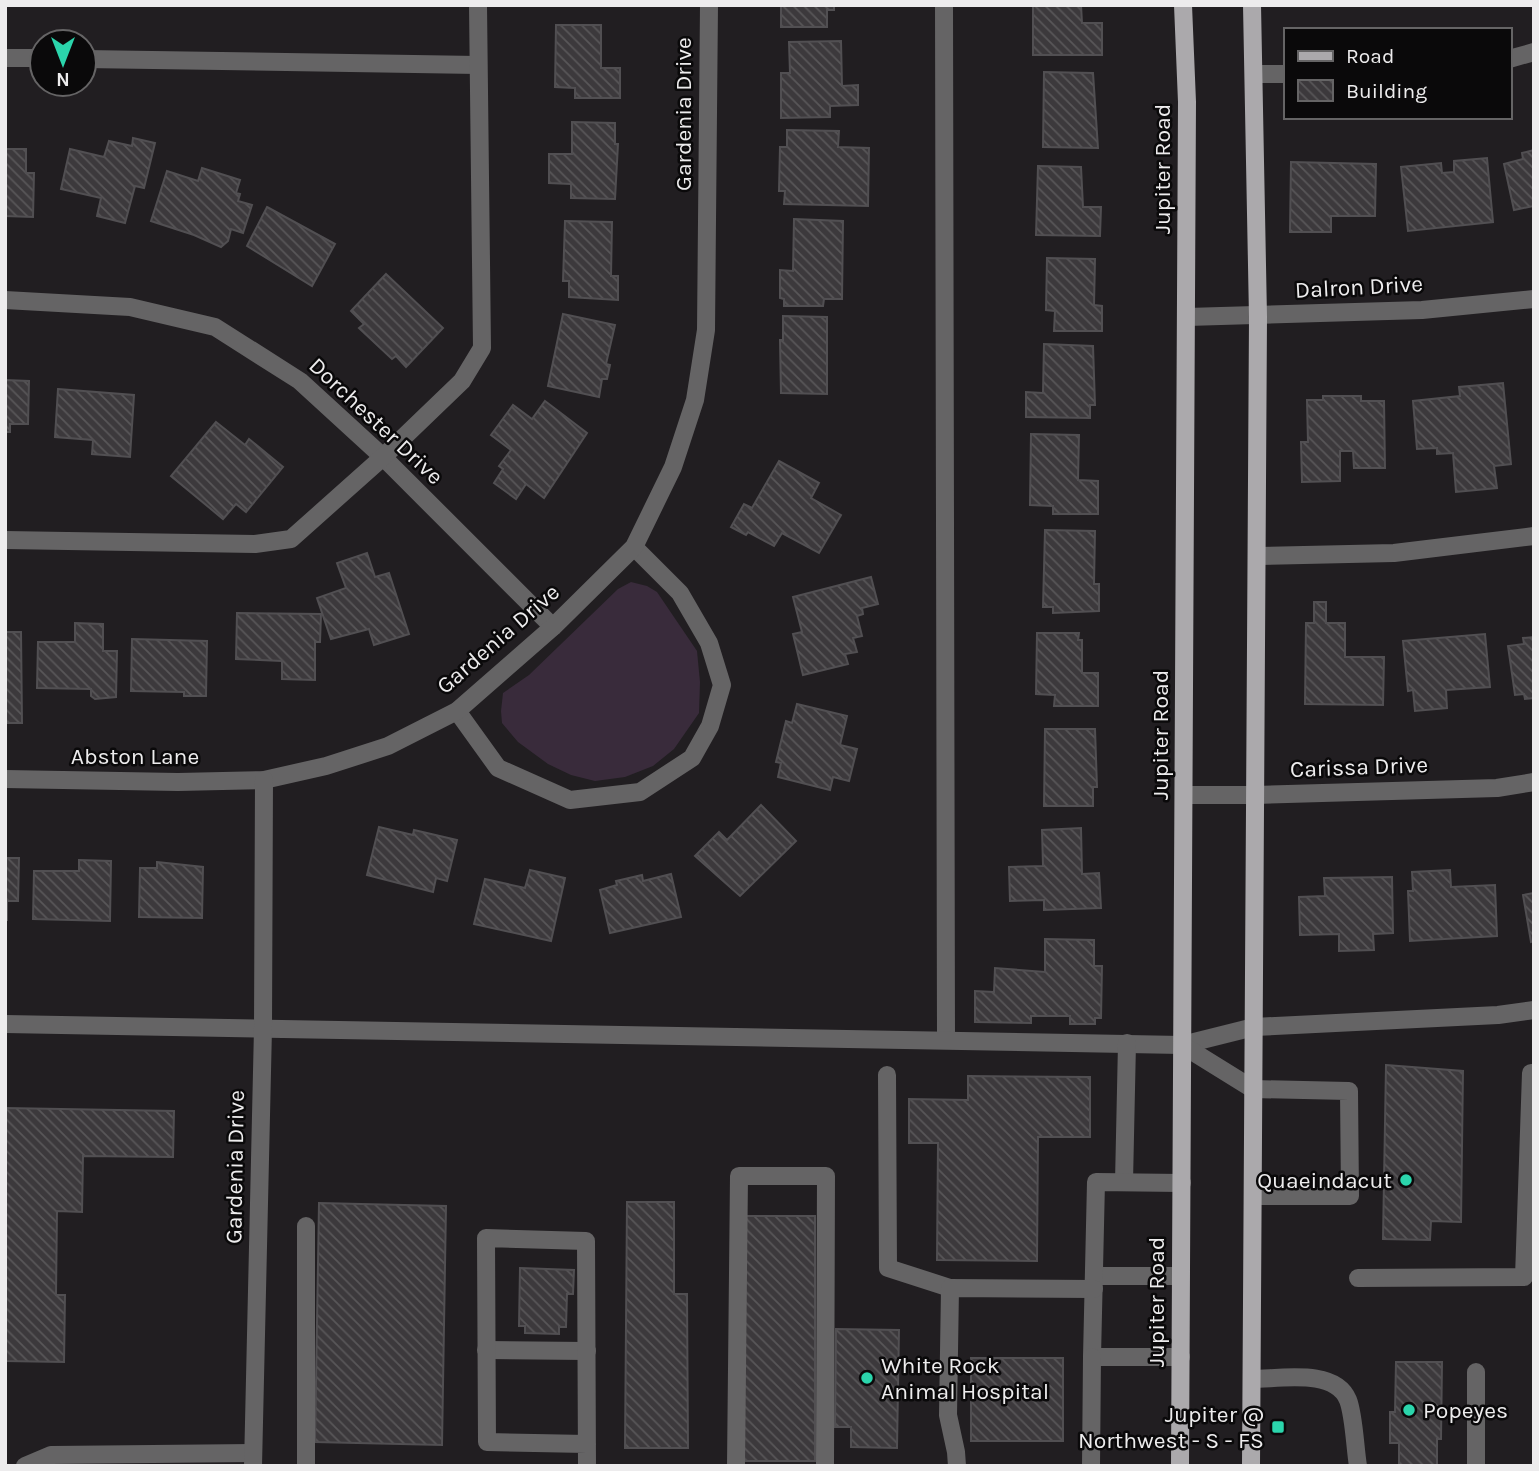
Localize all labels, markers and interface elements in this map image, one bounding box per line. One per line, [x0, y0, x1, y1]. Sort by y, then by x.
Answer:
north arrow [28, 28, 98, 98]
legend [1284, 28, 1511, 119]
street label: Gardenia Drive [670, 37, 697, 191]
text: Road [1346, 44, 1394, 68]
text: N [56, 68, 70, 90]
text: Building [1346, 79, 1427, 103]
street label: Jupiter Road [1149, 104, 1176, 234]
street label: Dalron Drive [1294, 270, 1424, 304]
street label: Dorchester Drive [303, 352, 449, 490]
street label: Gardenia Drive [431, 578, 565, 700]
street label: Jupiter Road [1147, 670, 1174, 800]
street label: Abston Lane [71, 743, 199, 770]
street label: Carissa Drive [1290, 751, 1428, 783]
street label: Gardenia Drive [220, 1090, 250, 1244]
place label: Quaeindacut [1257, 1167, 1392, 1194]
marker: Quaeindacut [1398, 1172, 1414, 1188]
street label: Jupiter Road [1143, 1237, 1170, 1367]
place label: White Rock Animal Hospital [881, 1352, 1049, 1405]
marker: White Rock Animal Hospital [859, 1370, 875, 1386]
place label: Popeyes [1423, 1397, 1508, 1424]
place label: Jupiter @ Northwest - S - FS [1078, 1401, 1264, 1454]
marker: Popeyes [1401, 1402, 1417, 1418]
marker: Jupiter @ Northwest - S - FS [1270, 1419, 1286, 1435]

